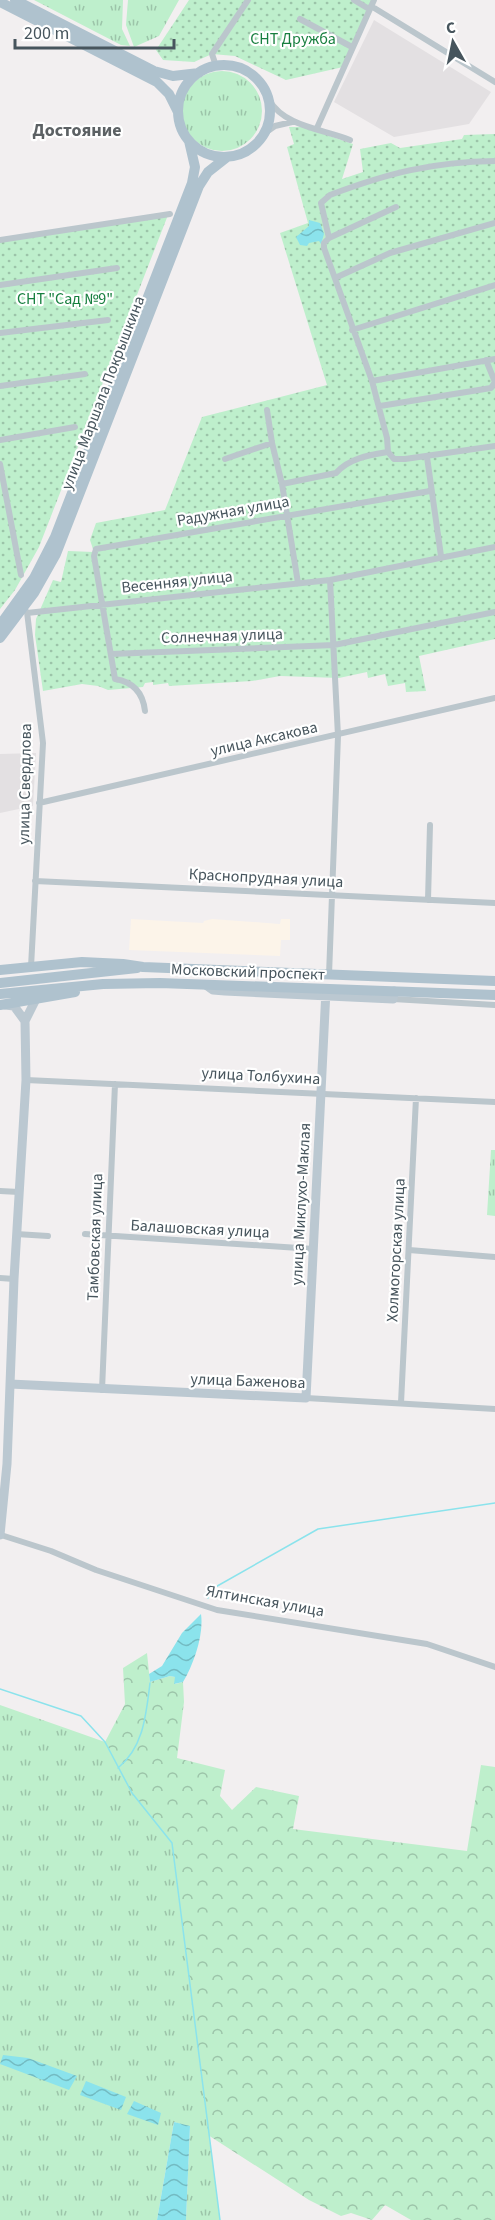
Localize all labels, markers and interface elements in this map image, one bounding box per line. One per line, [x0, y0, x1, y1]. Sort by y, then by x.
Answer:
scale bar [15, 12, 174, 50]
north arrow [423, 12, 483, 72]
text: С [444, 17, 457, 40]
text: 200 m [24, 21, 69, 46]
park label: СНТ Дружба [250, 28, 336, 50]
district label: Достояние [32, 118, 122, 143]
park label: СНТ "Сад №9" [17, 288, 113, 310]
street label: улица Маршала Покрышкина [56, 293, 150, 493]
street label: Радужная улица [175, 490, 291, 532]
street label: Весенняя улица [120, 565, 234, 599]
street label: Солнечная улица [161, 623, 283, 649]
street label: улица Аксакова [208, 716, 320, 762]
street label: улица Свердлова [13, 723, 37, 845]
street label: Краснопрудная улица [188, 863, 344, 893]
street label: Московский проспект [171, 958, 325, 986]
street label: улица Толбухина [201, 1062, 321, 1090]
street label: улица Миклухо-Маклая [286, 1122, 316, 1286]
street label: Тамбовская улица [82, 1173, 108, 1301]
street label: Холмогорская улица [381, 1178, 411, 1322]
street label: Балашовская улица [130, 1214, 270, 1244]
street label: улица Баженова [190, 1368, 306, 1394]
street label: Ялтинская улица [204, 1580, 326, 1622]

